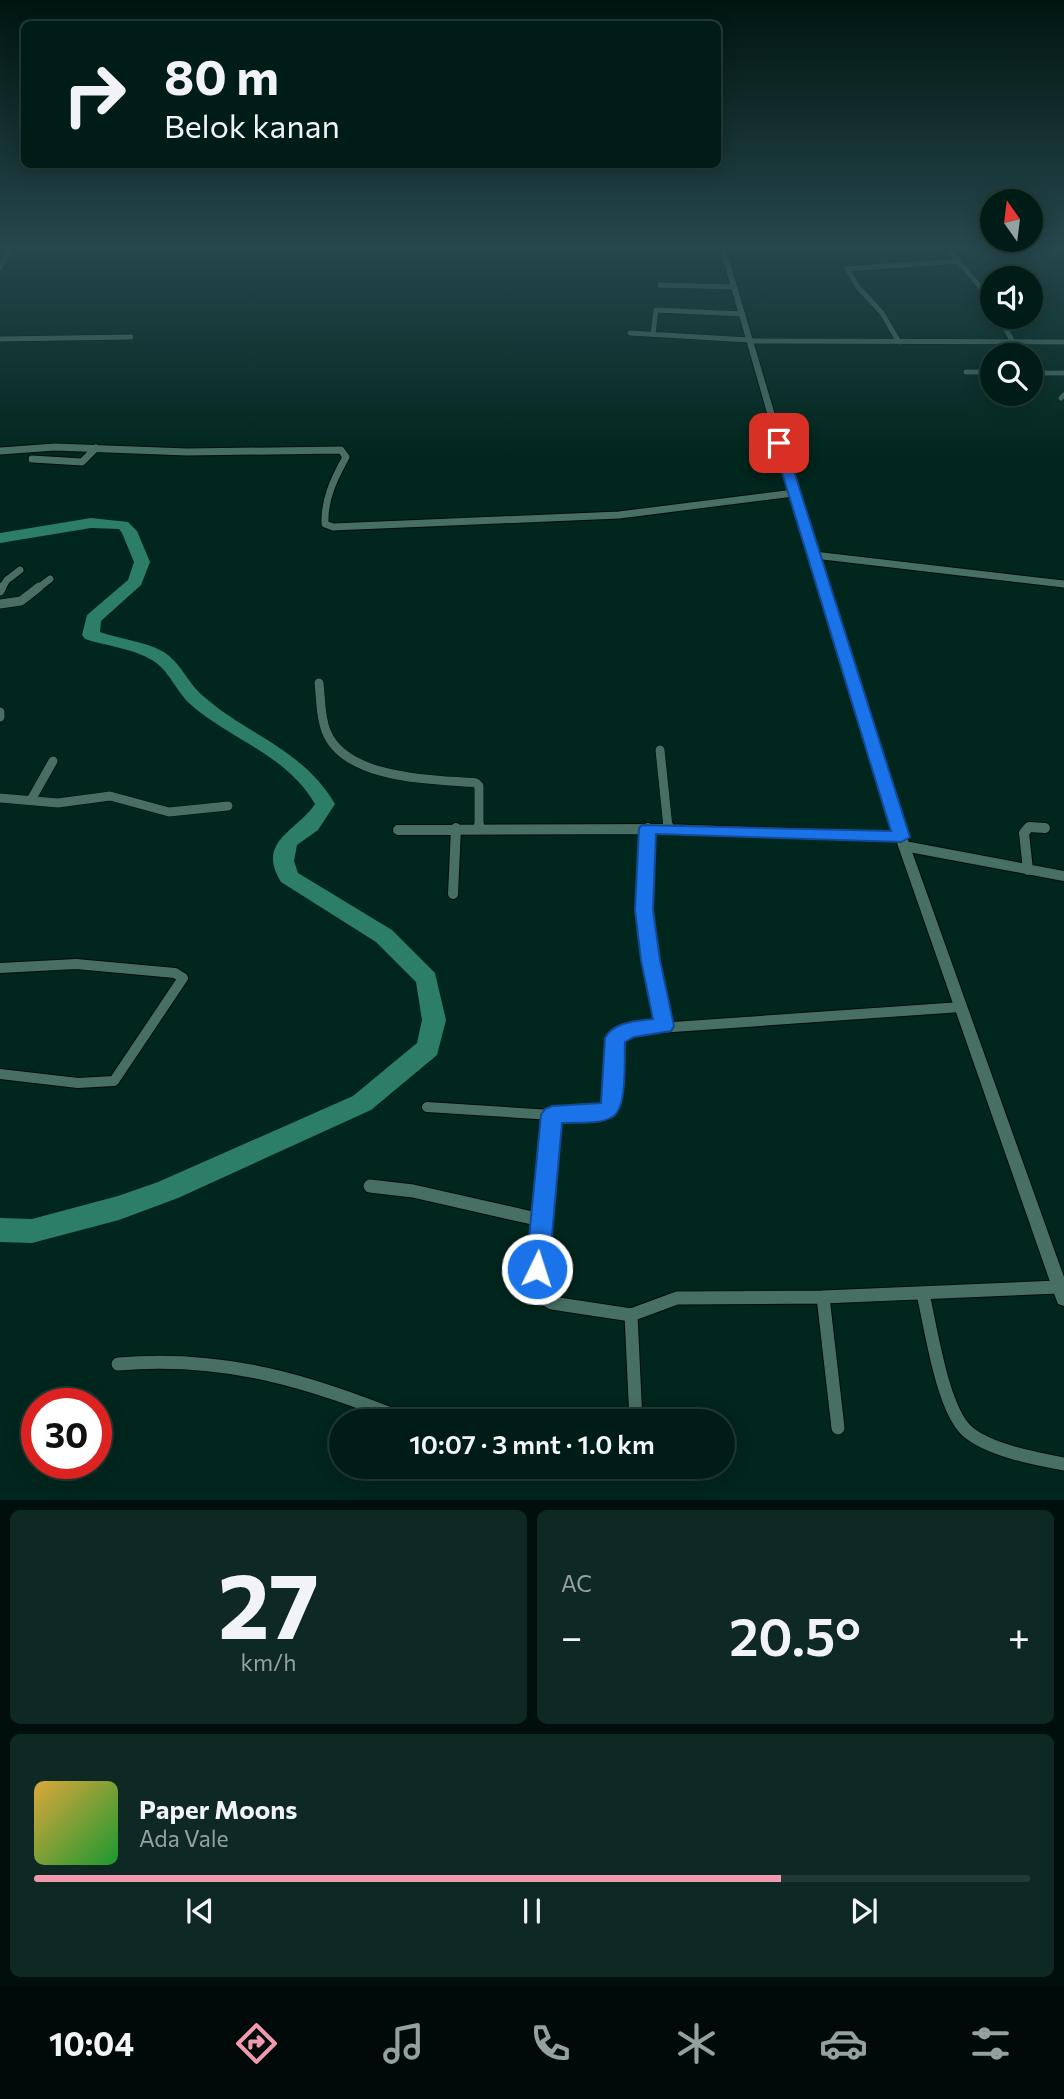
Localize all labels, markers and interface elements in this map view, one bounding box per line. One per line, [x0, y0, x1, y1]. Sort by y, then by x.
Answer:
text: 80 m [164, 45, 279, 105]
icon: right [49, 49, 140, 140]
text: Belok kanan [164, 105, 340, 145]
north arrow [980, 189, 1043, 252]
map controls [980, 189, 1043, 406]
button: sound [980, 266, 1043, 329]
button: search [980, 343, 1043, 406]
pin [749, 413, 809, 473]
icon: arrive [760, 424, 798, 462]
position arrow [500, 1232, 574, 1306]
speed limit sign: 30 [21, 1388, 112, 1479]
text: 10:07 · 3 mnt · 1.0 km [409, 1428, 655, 1459]
text: 27 [218, 1546, 319, 1658]
text: AC [561, 1569, 592, 1597]
text: 20.5° [729, 1603, 861, 1667]
text: − [561, 1612, 583, 1659]
text: + [1008, 1612, 1030, 1659]
text: km/h [241, 1648, 296, 1676]
text: Paper Moons [139, 1793, 297, 1824]
text: Ada Vale [139, 1824, 229, 1852]
icon: previous [181, 1892, 219, 1930]
icon: pause [513, 1892, 551, 1930]
icon: next [845, 1892, 883, 1930]
icon: directions [232, 2019, 281, 2068]
icon: music [379, 2019, 428, 2068]
icon: phone [526, 2019, 575, 2068]
icon: climate [672, 2019, 721, 2068]
icon: car [819, 2019, 868, 2068]
icon: filters [966, 2019, 1015, 2068]
text: 10:04 [49, 2023, 134, 2063]

